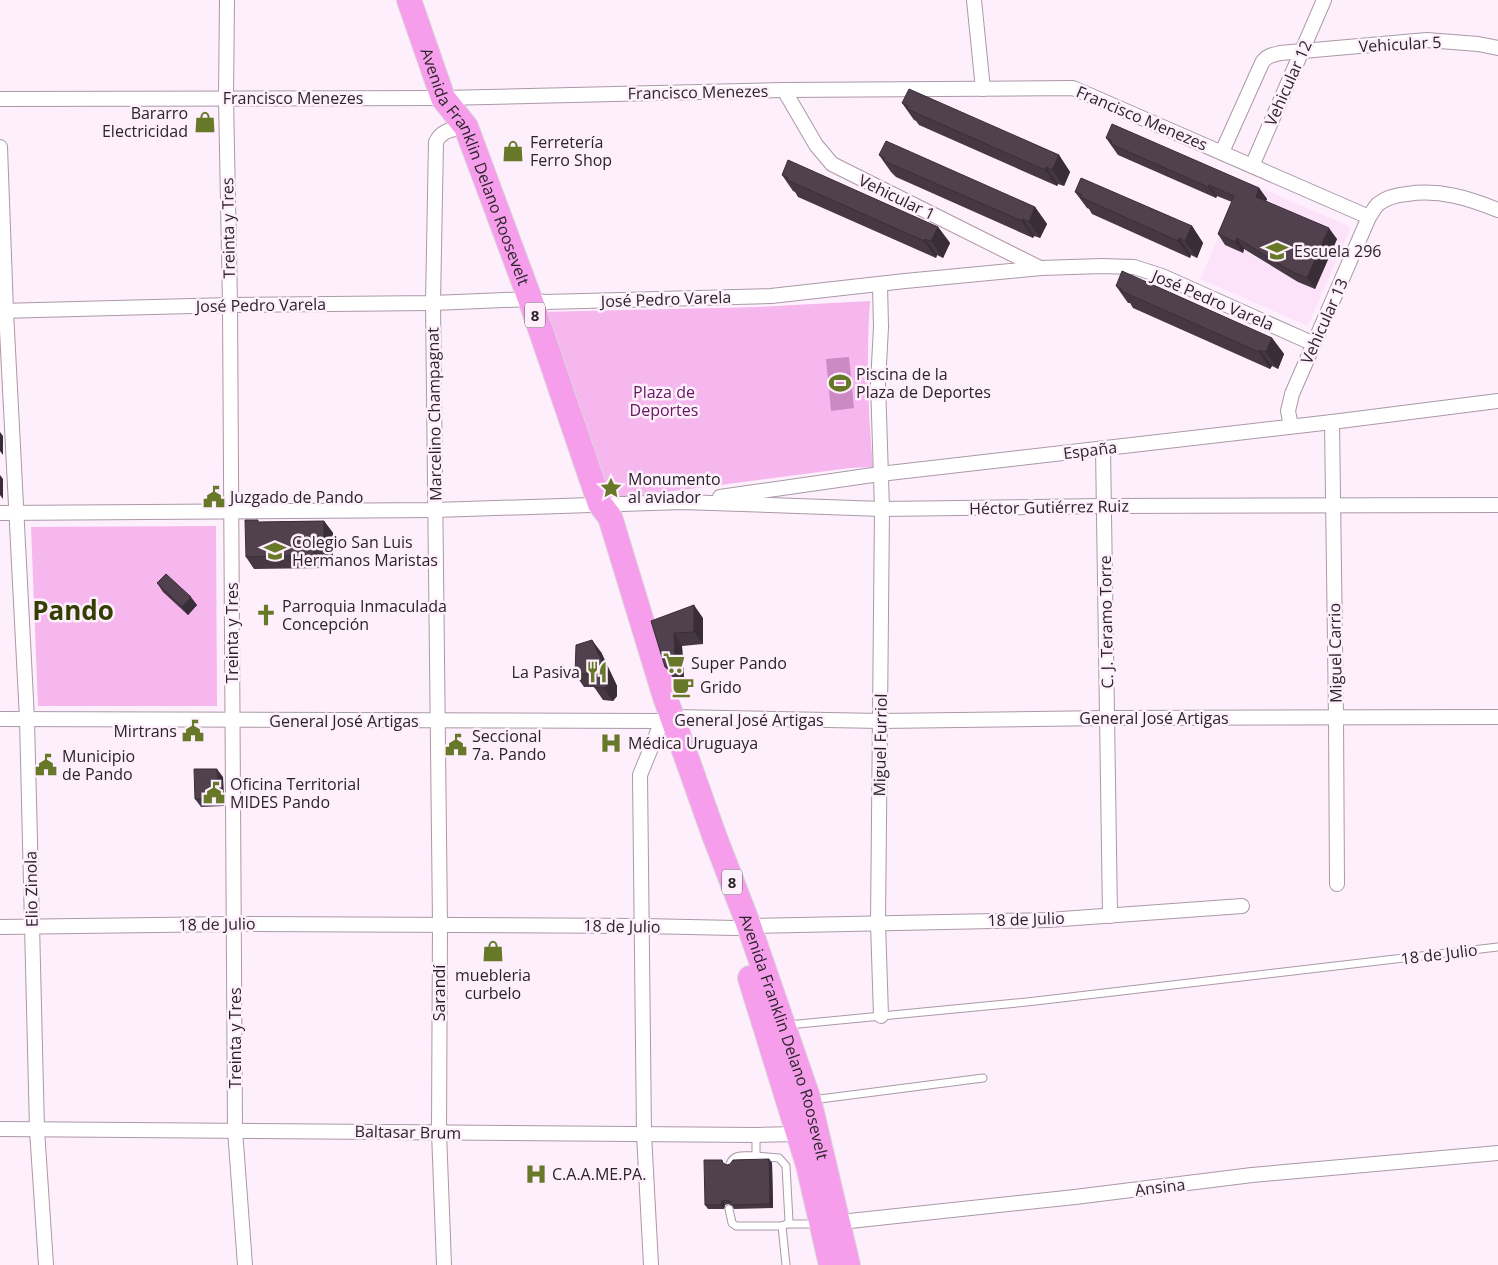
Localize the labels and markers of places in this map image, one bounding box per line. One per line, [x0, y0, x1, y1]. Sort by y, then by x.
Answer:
place label: Bararro Electricidad [102, 102, 188, 142]
shop icon: Bararro Electricidad [192, 109, 218, 135]
place label: Ferretería Ferro Shop [530, 131, 612, 171]
shop icon: Ferretería Ferro Shop [500, 138, 526, 164]
school or university icon: Escuela 296 [1264, 238, 1290, 264]
place label: Escuela 296 [1294, 240, 1382, 262]
place label: Piscina de la Plaza de Deportes [856, 363, 991, 403]
sports icon: Piscina de la Plaza de Deportes [827, 370, 853, 396]
place label: Monumento al aviador [628, 468, 721, 508]
place icon: Monumento al aviador [598, 475, 624, 501]
public building icon: Juzgado de Pando [201, 484, 227, 510]
place label: Juzgado de Pando [228, 486, 363, 508]
place label: Colegio San Luis Hermanos Maristas [292, 531, 438, 571]
school or university icon: Colegio San Luis Hermanos Maristas [262, 538, 288, 564]
place label: Parroquia Inmaculada Concepción [282, 595, 447, 635]
church icon: Parroquia Inmaculada Concepción [253, 602, 279, 628]
supermarket icon: Super Pando [661, 650, 687, 676]
place label: Super Pando [691, 652, 787, 674]
restaurant icon: La Pasiva [584, 659, 610, 685]
place label: La Pasiva [512, 661, 580, 683]
cafe icon: Grido [670, 674, 696, 700]
place label: Grido [700, 676, 742, 698]
public building icon: Mirtrans [180, 718, 206, 744]
place label: Mirtrans [113, 720, 177, 742]
place label: Seccional 7a. Pando [472, 725, 546, 765]
hospital icon: Médica Uruguaya [598, 730, 624, 756]
public building icon: Seccional 7a. Pando [443, 732, 469, 758]
place label: Médica Uruguaya [628, 732, 758, 754]
place label: Municipio de Pando [62, 745, 135, 785]
public building icon: Municipio de Pando [33, 752, 59, 778]
place label: Oficina Territorial MIDES Pando [230, 773, 360, 813]
public building icon: Oficina Territorial MIDES Pando [201, 780, 227, 806]
shop icon: muebleria curbelo [480, 938, 506, 964]
place label: muebleria curbelo [455, 964, 531, 1004]
hospital icon: C.A.A.ME.PA. [523, 1161, 549, 1187]
place label: C.A.A.ME.PA. [552, 1163, 646, 1185]

